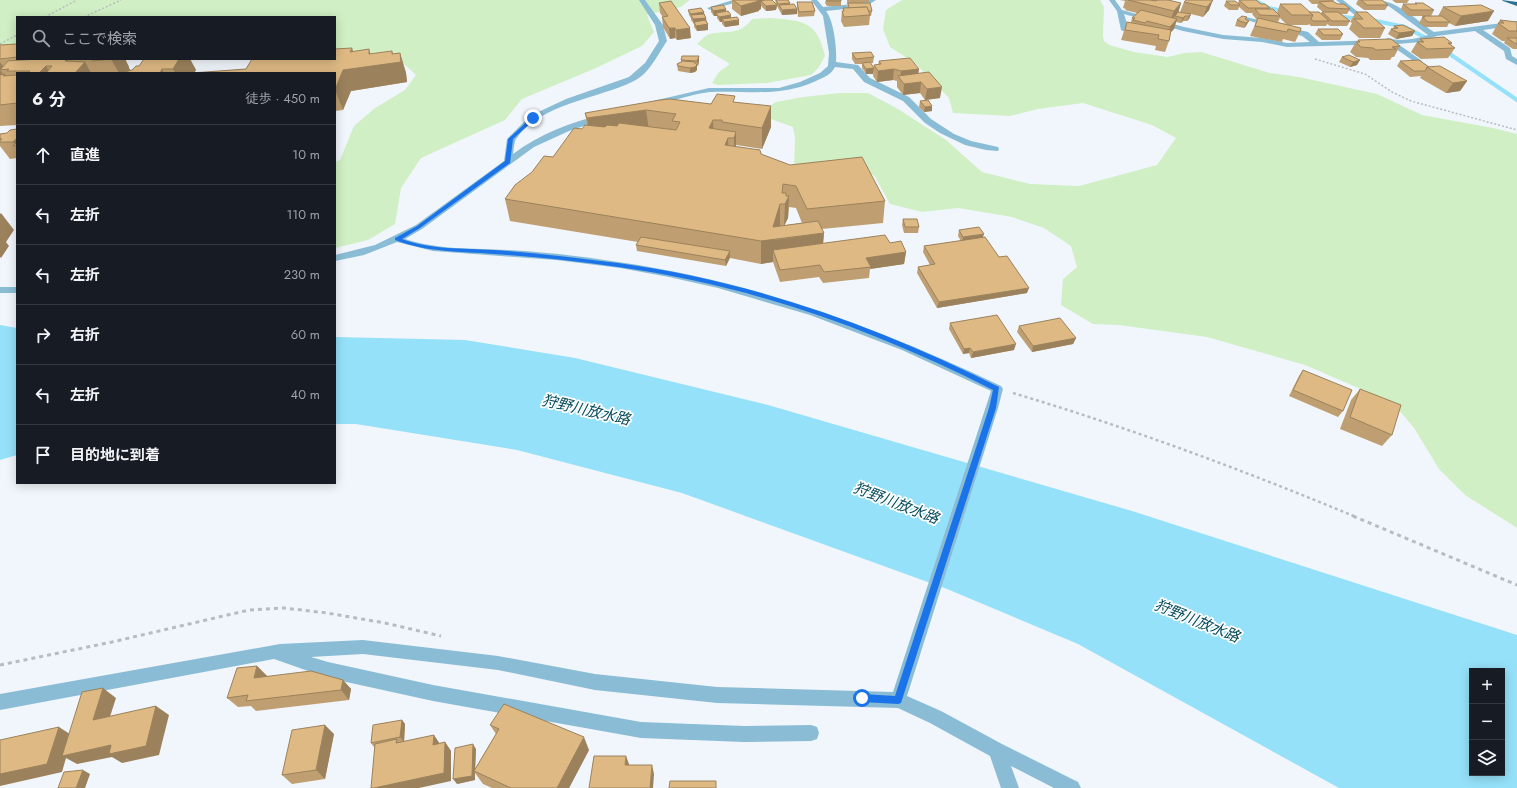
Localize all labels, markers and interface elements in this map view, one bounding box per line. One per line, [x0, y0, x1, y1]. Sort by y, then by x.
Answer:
search box [16, 16, 336, 60]
icon: search [30, 27, 52, 49]
text: ここで検索 [62, 28, 137, 50]
text: 6 分 [32, 87, 65, 111]
text: 徒歩 · 450 m [246, 89, 320, 108]
route end [524, 109, 542, 127]
icon: ahead [32, 144, 54, 166]
text: 直進 [70, 144, 100, 166]
text: 10 m [292, 145, 320, 164]
icon: left [32, 204, 54, 226]
text: 左折 [70, 204, 100, 226]
text: 110 m [286, 205, 320, 224]
icon: left [32, 264, 54, 286]
text: 左折 [70, 264, 100, 286]
text: 230 m [284, 265, 320, 284]
icon: right [32, 324, 54, 346]
text: 右折 [70, 324, 100, 346]
text: 60 m [291, 325, 320, 344]
icon: left [32, 384, 54, 406]
text: 左折 [70, 384, 100, 406]
text: 40 m [291, 385, 320, 404]
water label: 狩野川放水路 [540, 389, 634, 431]
icon: arrive [32, 444, 54, 466]
text: 目的地に到着 [70, 444, 160, 466]
water label: 狩野川放水路 [850, 477, 944, 530]
water label: 狩野川放水路 [1151, 594, 1245, 649]
map controls [1469, 668, 1505, 776]
button: + [1469, 668, 1505, 704]
route start [853, 689, 871, 707]
button: − [1469, 704, 1505, 740]
button: layers [1469, 740, 1505, 776]

